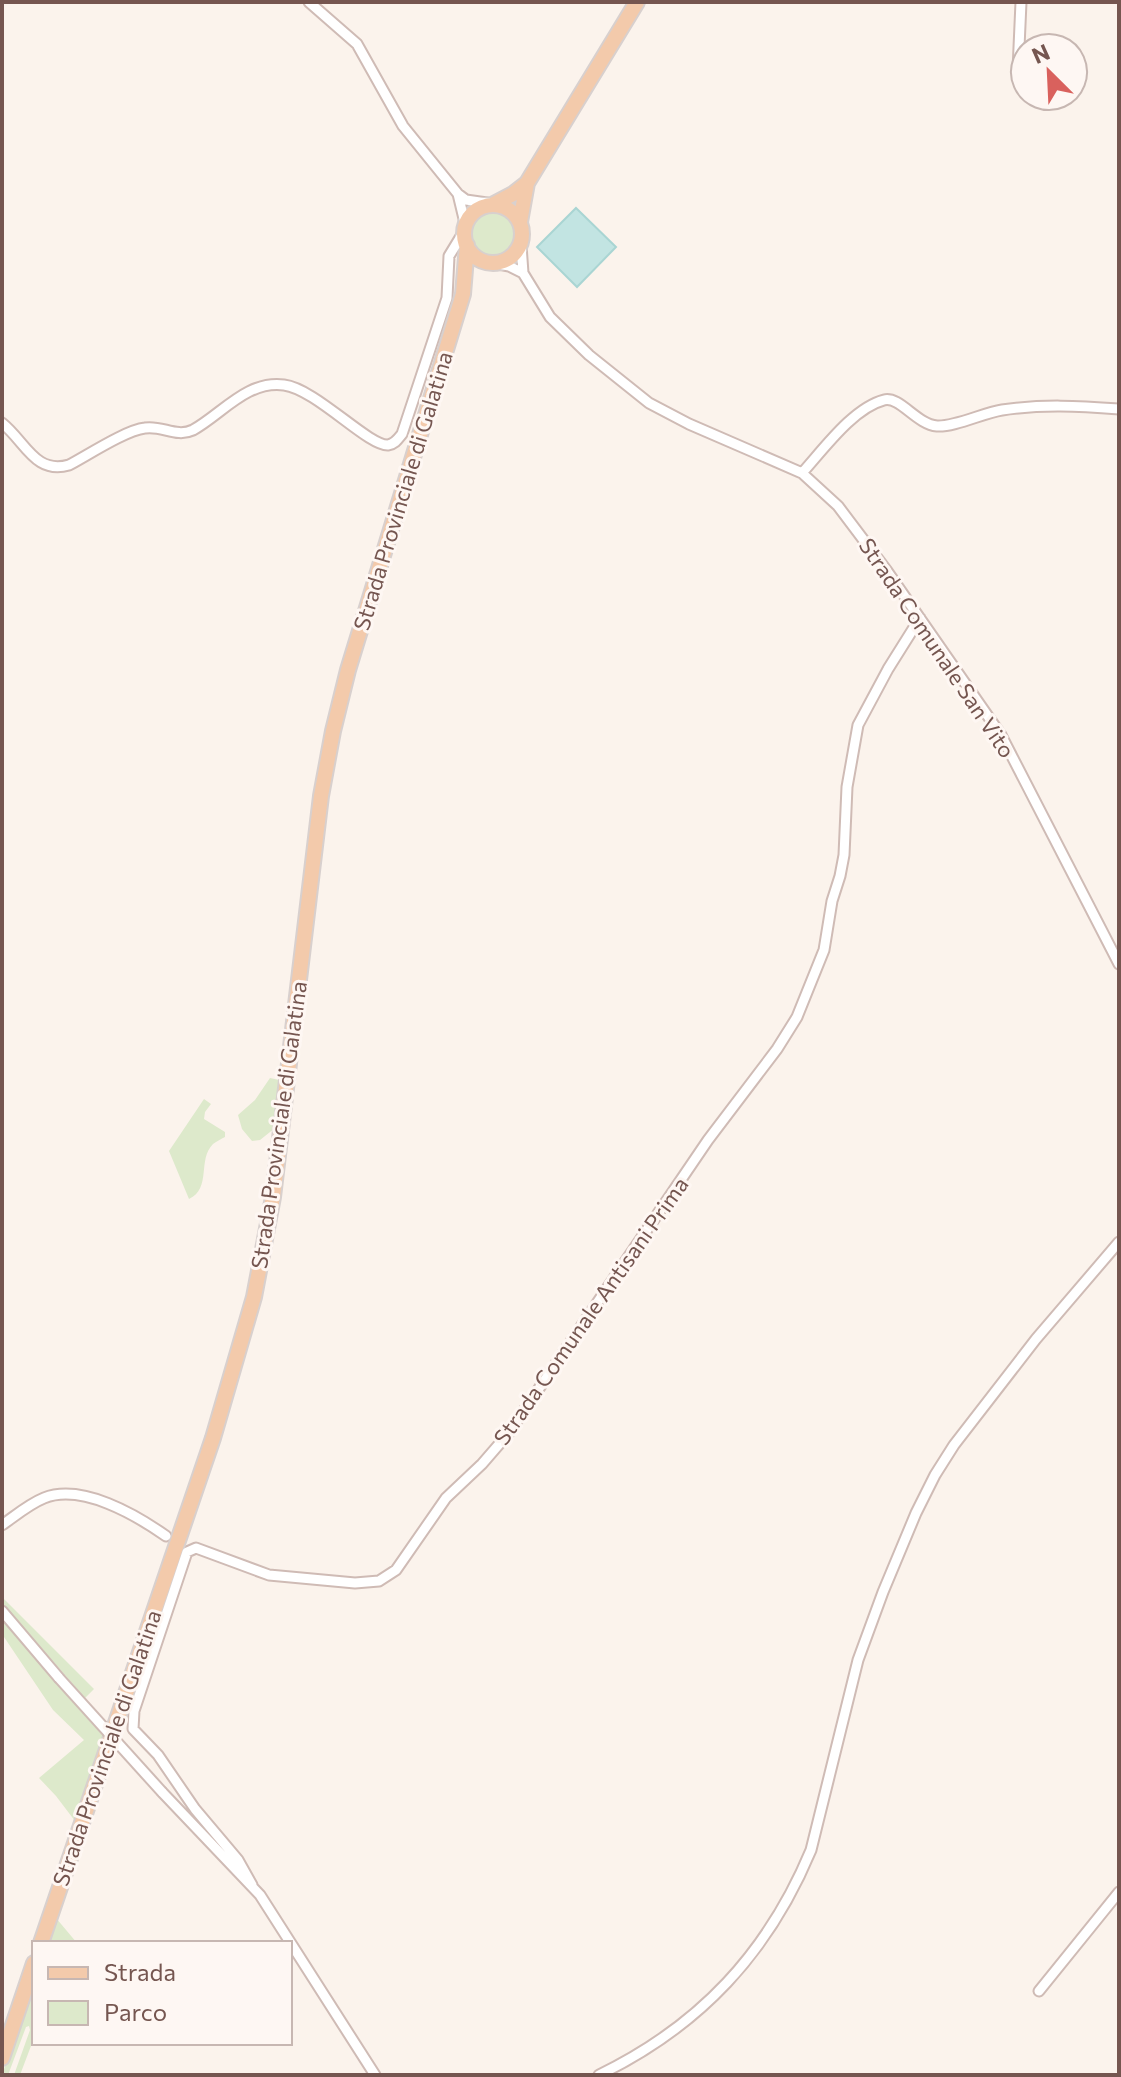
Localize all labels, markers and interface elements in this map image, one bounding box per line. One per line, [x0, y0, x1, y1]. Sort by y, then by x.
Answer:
north arrow [1009, 32, 1089, 112]
text: N [1028, 38, 1054, 69]
street label: Strada Provinciale di Galatina [347, 348, 458, 634]
street label: Strada Comunale San Vito [854, 533, 1021, 763]
street label: Strada Provinciale di Galatina [245, 979, 312, 1271]
street label: Strada Comunale Antisani Prima [488, 1172, 694, 1450]
street label: Strada Provinciale di Galatina [47, 1606, 167, 1889]
legend [32, 1941, 292, 2045]
text: Strada [104, 1957, 176, 1986]
text: Parco [104, 1997, 167, 2026]

